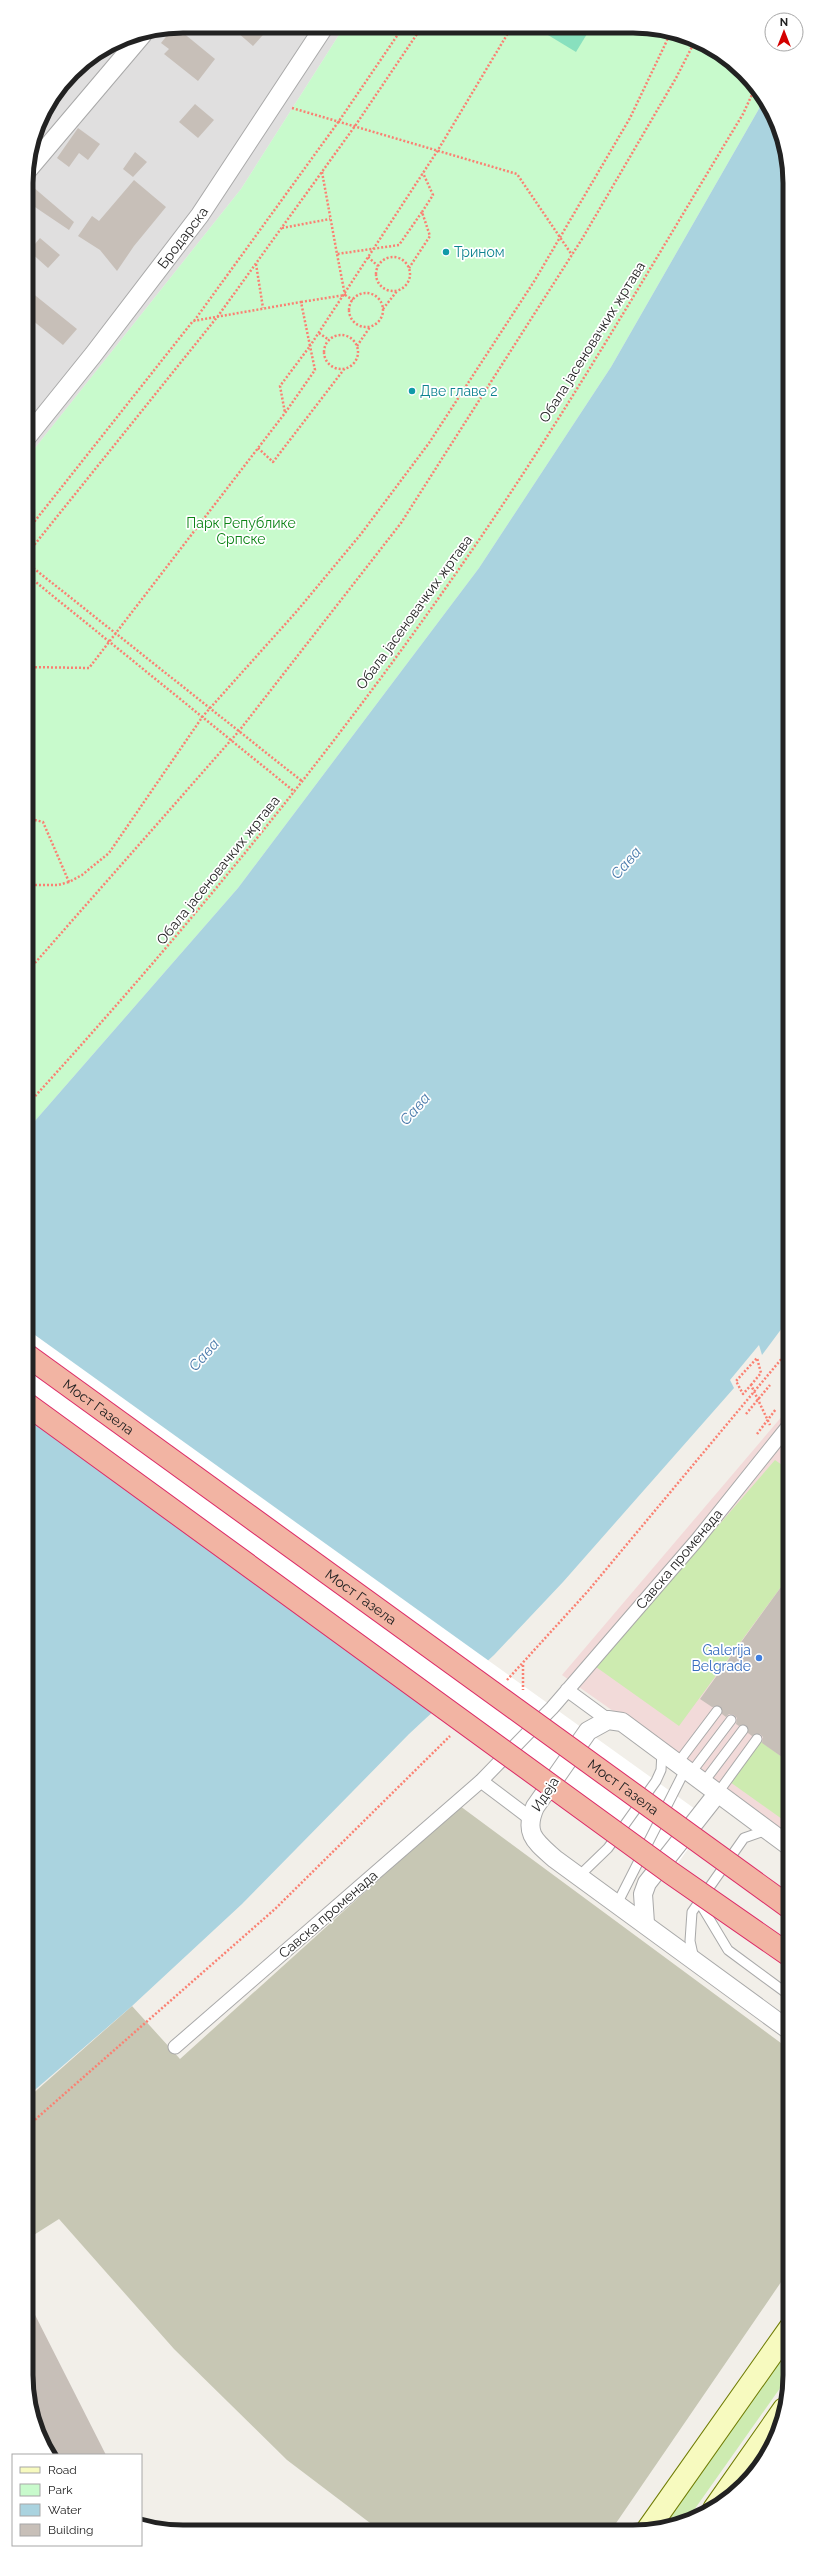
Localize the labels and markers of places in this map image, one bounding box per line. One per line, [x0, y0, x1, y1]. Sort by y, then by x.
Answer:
place label: Трином [454, 244, 505, 260]
marker: Трином [441, 247, 451, 257]
place label: Две главе 2 [420, 383, 498, 399]
marker: Две главе 2 [407, 386, 417, 396]
place label: Galerija Belgrade [692, 1642, 751, 1674]
marker: Galerija Belgrade [754, 1653, 764, 1663]

